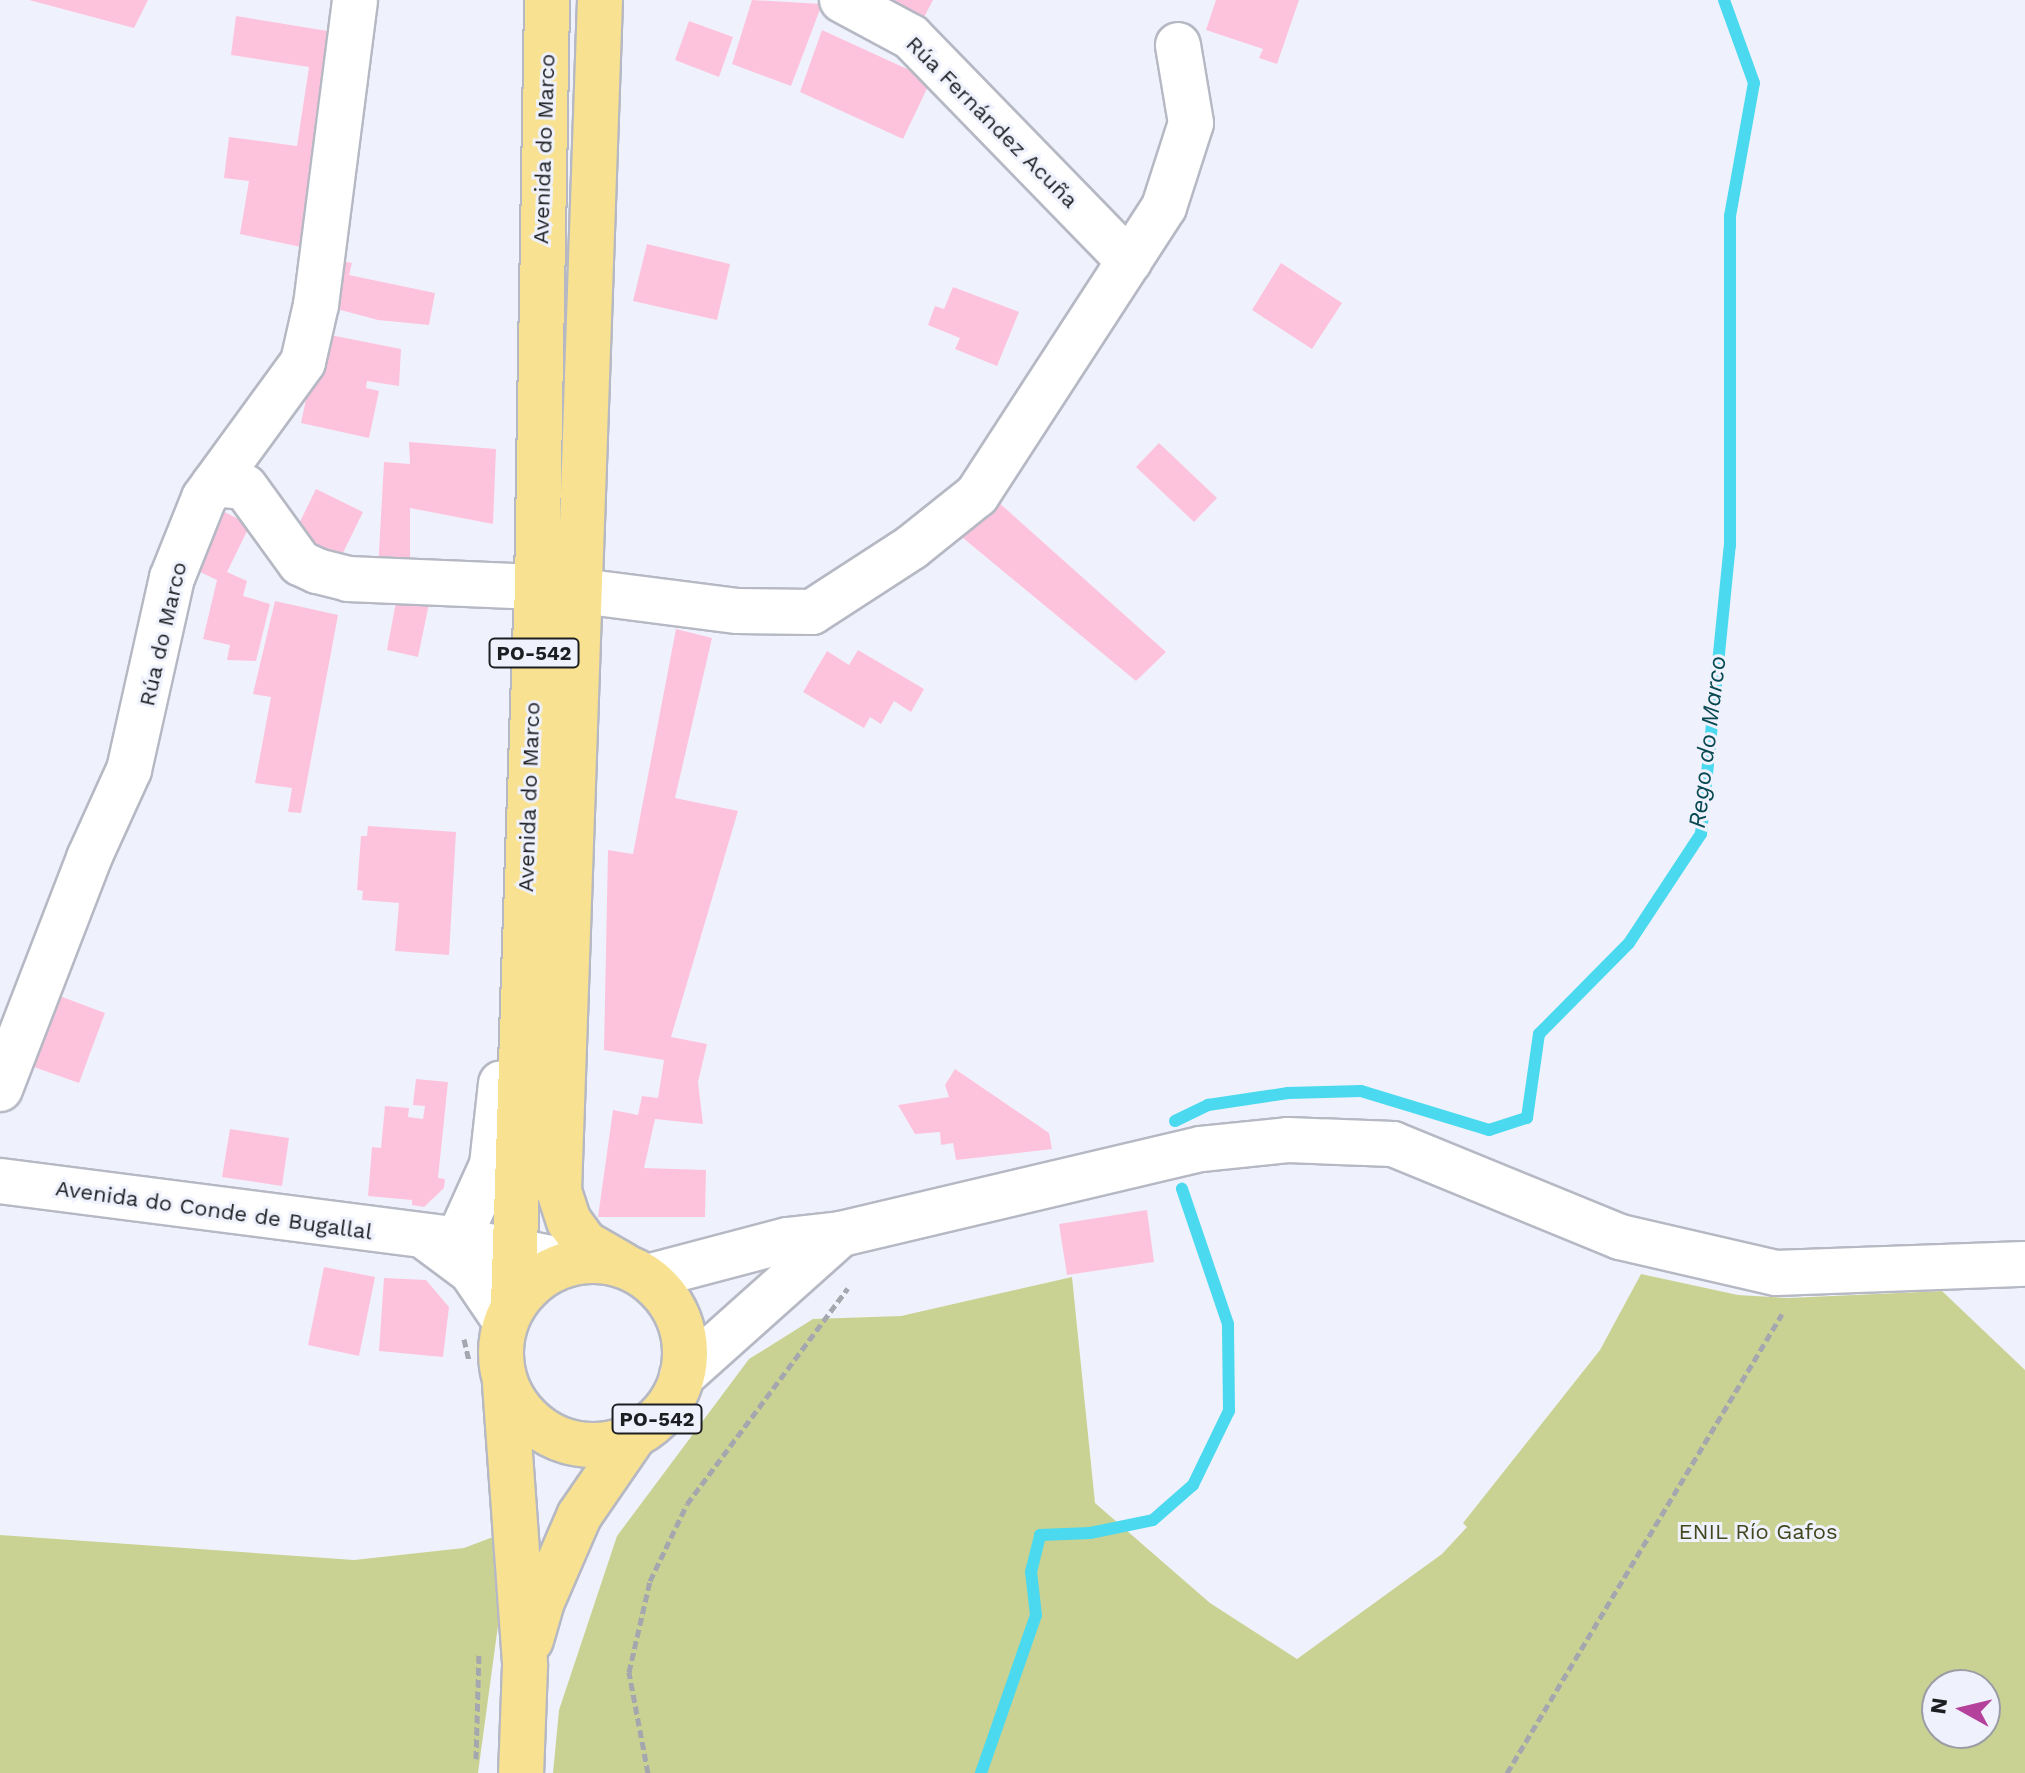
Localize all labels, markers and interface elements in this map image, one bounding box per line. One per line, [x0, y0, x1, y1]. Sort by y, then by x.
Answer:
street label: Rúa Fernández Acuña [900, 30, 1084, 214]
street label: Avenida do Marco [527, 53, 561, 245]
street label: Rúa do Marco [134, 559, 192, 709]
road number: PO-542 [488, 637, 580, 669]
water label: Rego do Marco [1683, 654, 1733, 830]
street label: Avenida do Marco [512, 701, 546, 893]
street label: Avenida do Conde de Bugallal [54, 1175, 374, 1245]
road number: PO-542 [611, 1403, 703, 1435]
park label: ENIL Río Gafos [1678, 1519, 1838, 1545]
north arrow [1921, 1669, 2001, 1749]
text: N [1925, 1696, 1952, 1716]

